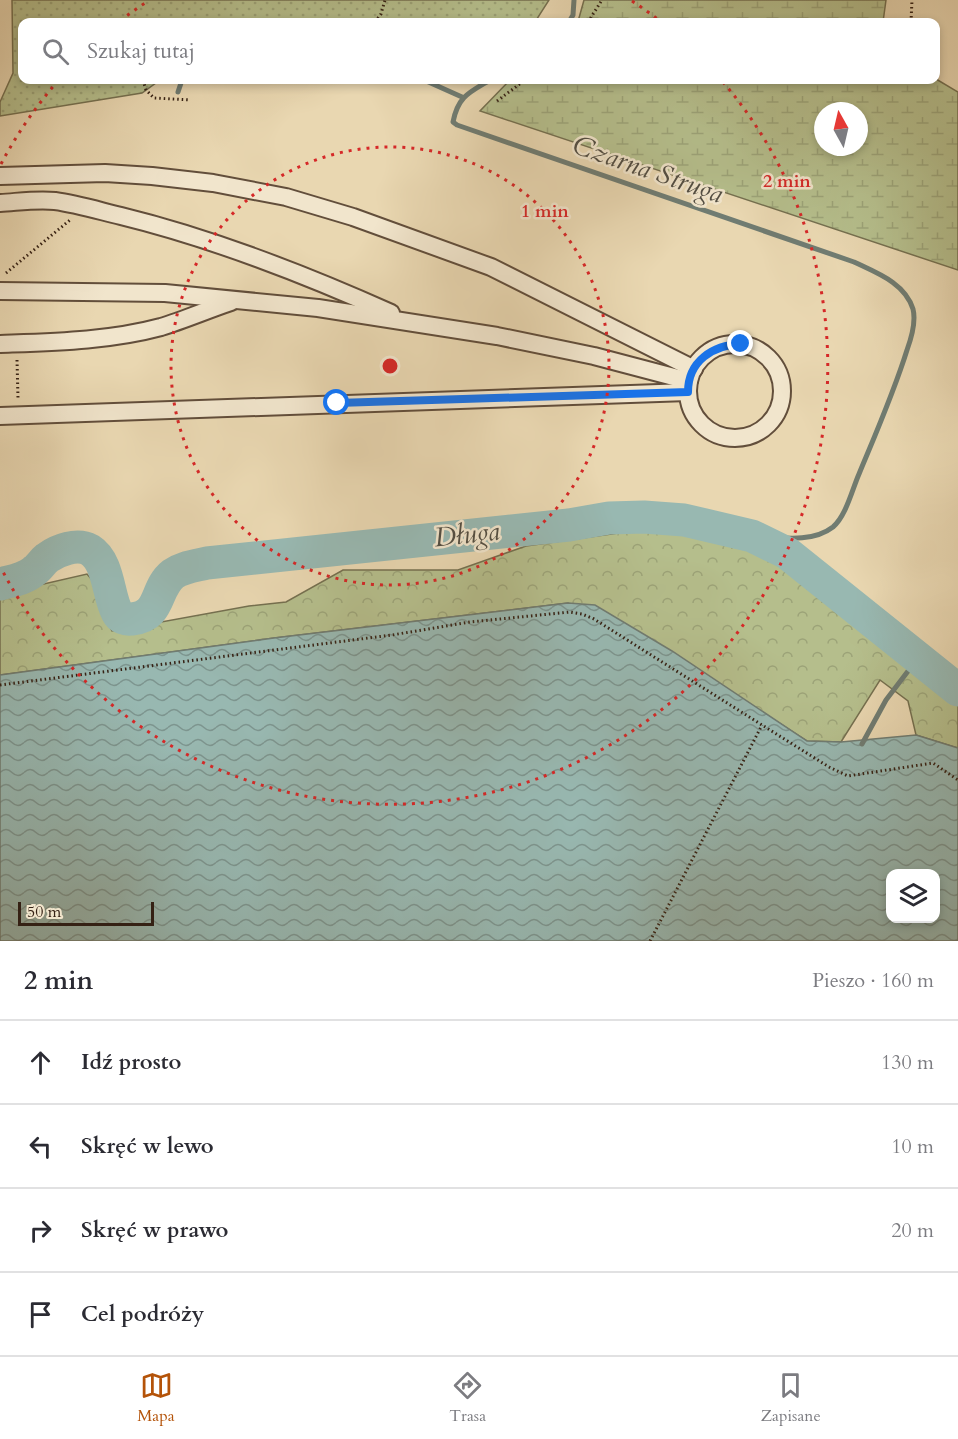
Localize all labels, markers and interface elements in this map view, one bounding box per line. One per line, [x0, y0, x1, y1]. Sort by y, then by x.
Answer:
search box [18, 18, 940, 84]
icon: search [39, 35, 72, 68]
text: Szukaj tutaj [87, 36, 195, 66]
north arrow [814, 102, 868, 156]
water label: Czarna Struga [567, 126, 728, 213]
text: 2 min [763, 169, 811, 194]
text: 1 min [521, 199, 569, 224]
route end [727, 330, 753, 356]
centre of rings [380, 356, 400, 376]
route start [323, 389, 349, 415]
water label: Długa [433, 513, 502, 556]
map controls [886, 869, 940, 923]
button: layers [886, 869, 940, 923]
scale bar [18, 899, 154, 926]
text: 50 m [27, 901, 61, 923]
text: 2 min [24, 963, 93, 998]
text: Pieszo · 160 m [812, 967, 934, 994]
icon: ahead [24, 1046, 57, 1079]
text: Idź prosto [81, 1047, 181, 1077]
text: 130 m [881, 1049, 934, 1076]
icon: left [24, 1130, 57, 1163]
text: Skręć w lewo [81, 1131, 214, 1161]
text: 10 m [891, 1133, 934, 1160]
icon: right [24, 1214, 57, 1247]
text: Skręć w prawo [81, 1215, 228, 1245]
text: 20 m [891, 1217, 934, 1244]
icon: arrive [24, 1298, 57, 1331]
text: Cel podróży [81, 1299, 204, 1329]
tab: Mapa [137, 1369, 175, 1427]
tab: Trasa [449, 1369, 486, 1427]
tab: Zapisane [761, 1369, 821, 1427]

